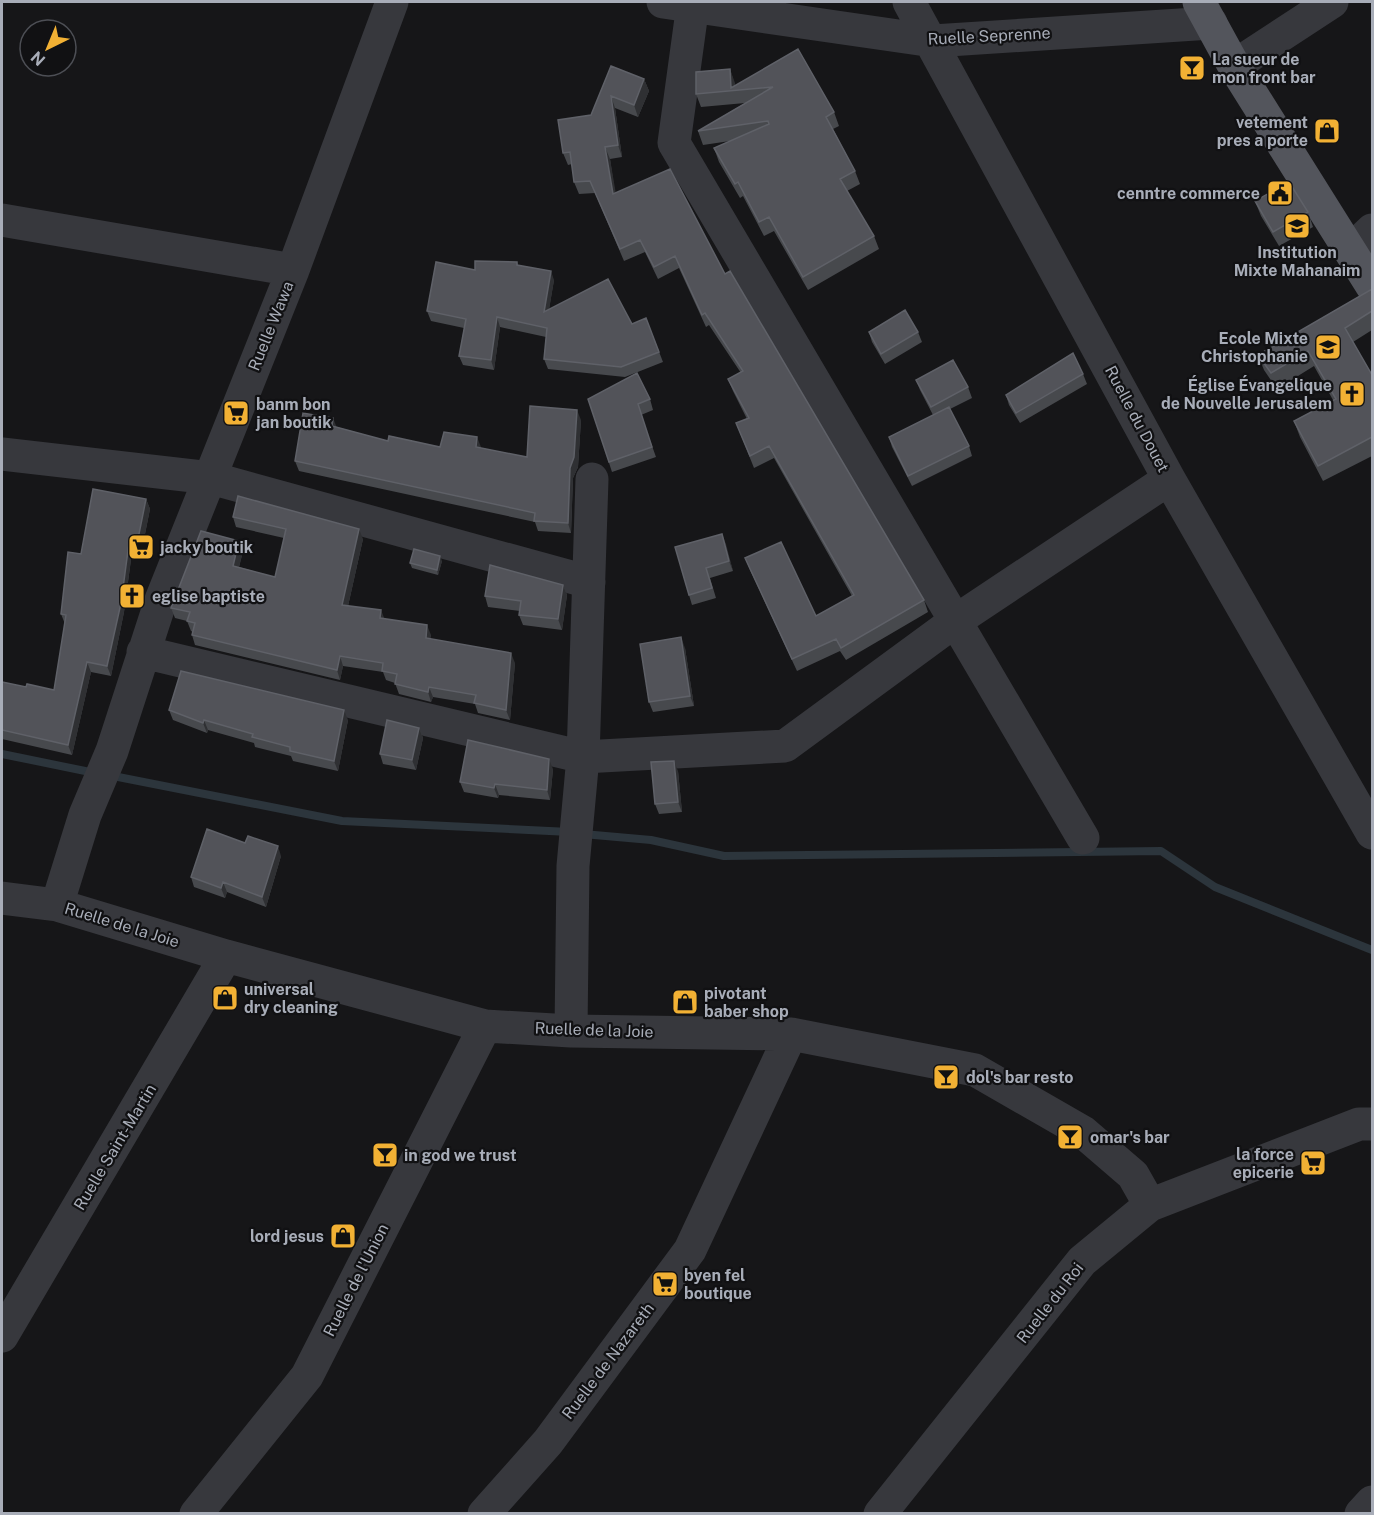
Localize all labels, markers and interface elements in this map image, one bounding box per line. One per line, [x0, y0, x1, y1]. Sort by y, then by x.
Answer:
north arrow [18, 18, 78, 78]
street label: Ruelle Seprenne [927, 23, 1051, 49]
text: N [27, 47, 49, 70]
place label: La sueur de mon front bar [1212, 50, 1316, 87]
bar icon: La sueur de mon front bar [1177, 53, 1207, 83]
place label: vetement pres a porte [1217, 113, 1308, 150]
shop icon: vetement pres a porte [1312, 116, 1342, 146]
public building icon: cenntre commerce [1265, 178, 1295, 208]
place label: cenntre commerce [1117, 184, 1260, 203]
school or university icon: Institution Mixte Mahanaim [1282, 211, 1312, 241]
place label: Institution Mixte Mahanaim [1234, 243, 1360, 280]
street label: Ruelle Wawa [244, 278, 298, 374]
place label: Ecole Mixte Christophanie [1201, 329, 1308, 366]
school or university icon: Ecole Mixte Christophanie [1313, 332, 1343, 362]
street label: Ruelle du Douet [1101, 363, 1173, 475]
place label: Église Évangelique de Nouvelle Jerusalem [1161, 375, 1332, 413]
church icon: Église Évangelique de Nouvelle Jerusalem [1337, 379, 1367, 409]
place label: banm bon jan boutik [255, 395, 331, 432]
supermarket icon: banm bon jan boutik [221, 398, 251, 428]
supermarket icon: jacky boutik [126, 532, 156, 562]
place label: jacky boutik [159, 538, 253, 557]
church icon: eglise baptiste [117, 581, 147, 611]
place label: eglise baptiste [152, 587, 265, 606]
street label: Ruelle de la Joie [62, 899, 182, 951]
place label: universal dry cleaning [244, 980, 338, 1017]
shop icon: universal dry cleaning [210, 983, 240, 1013]
place label: pivotant baber shop [704, 984, 789, 1021]
shop icon: pivotant baber shop [670, 987, 700, 1017]
street label: Ruelle de la Joie [534, 1018, 654, 1042]
bar icon: dol's bar resto [931, 1062, 961, 1092]
place label: dol's bar resto [966, 1068, 1074, 1087]
street label: Ruelle Saint-Martin [70, 1080, 160, 1214]
bar icon: omar's bar [1055, 1122, 1085, 1152]
place label: omar's bar [1090, 1128, 1170, 1147]
bar icon: in god we trust [370, 1140, 400, 1170]
place label: la force epicerie [1233, 1145, 1294, 1182]
place label: in god we trust [404, 1146, 517, 1165]
supermarket icon: la force epicerie [1298, 1148, 1328, 1178]
street label: Ruelle de l'Union [319, 1220, 393, 1340]
shop icon: lord jesus [328, 1221, 358, 1251]
place label: lord jesus [250, 1227, 324, 1246]
street label: Ruelle du Roi [1013, 1259, 1087, 1347]
place label: byen fel boutique [684, 1266, 752, 1303]
supermarket icon: byen fel boutique [650, 1269, 680, 1299]
street label: Ruelle de Nazareth [558, 1299, 658, 1423]

